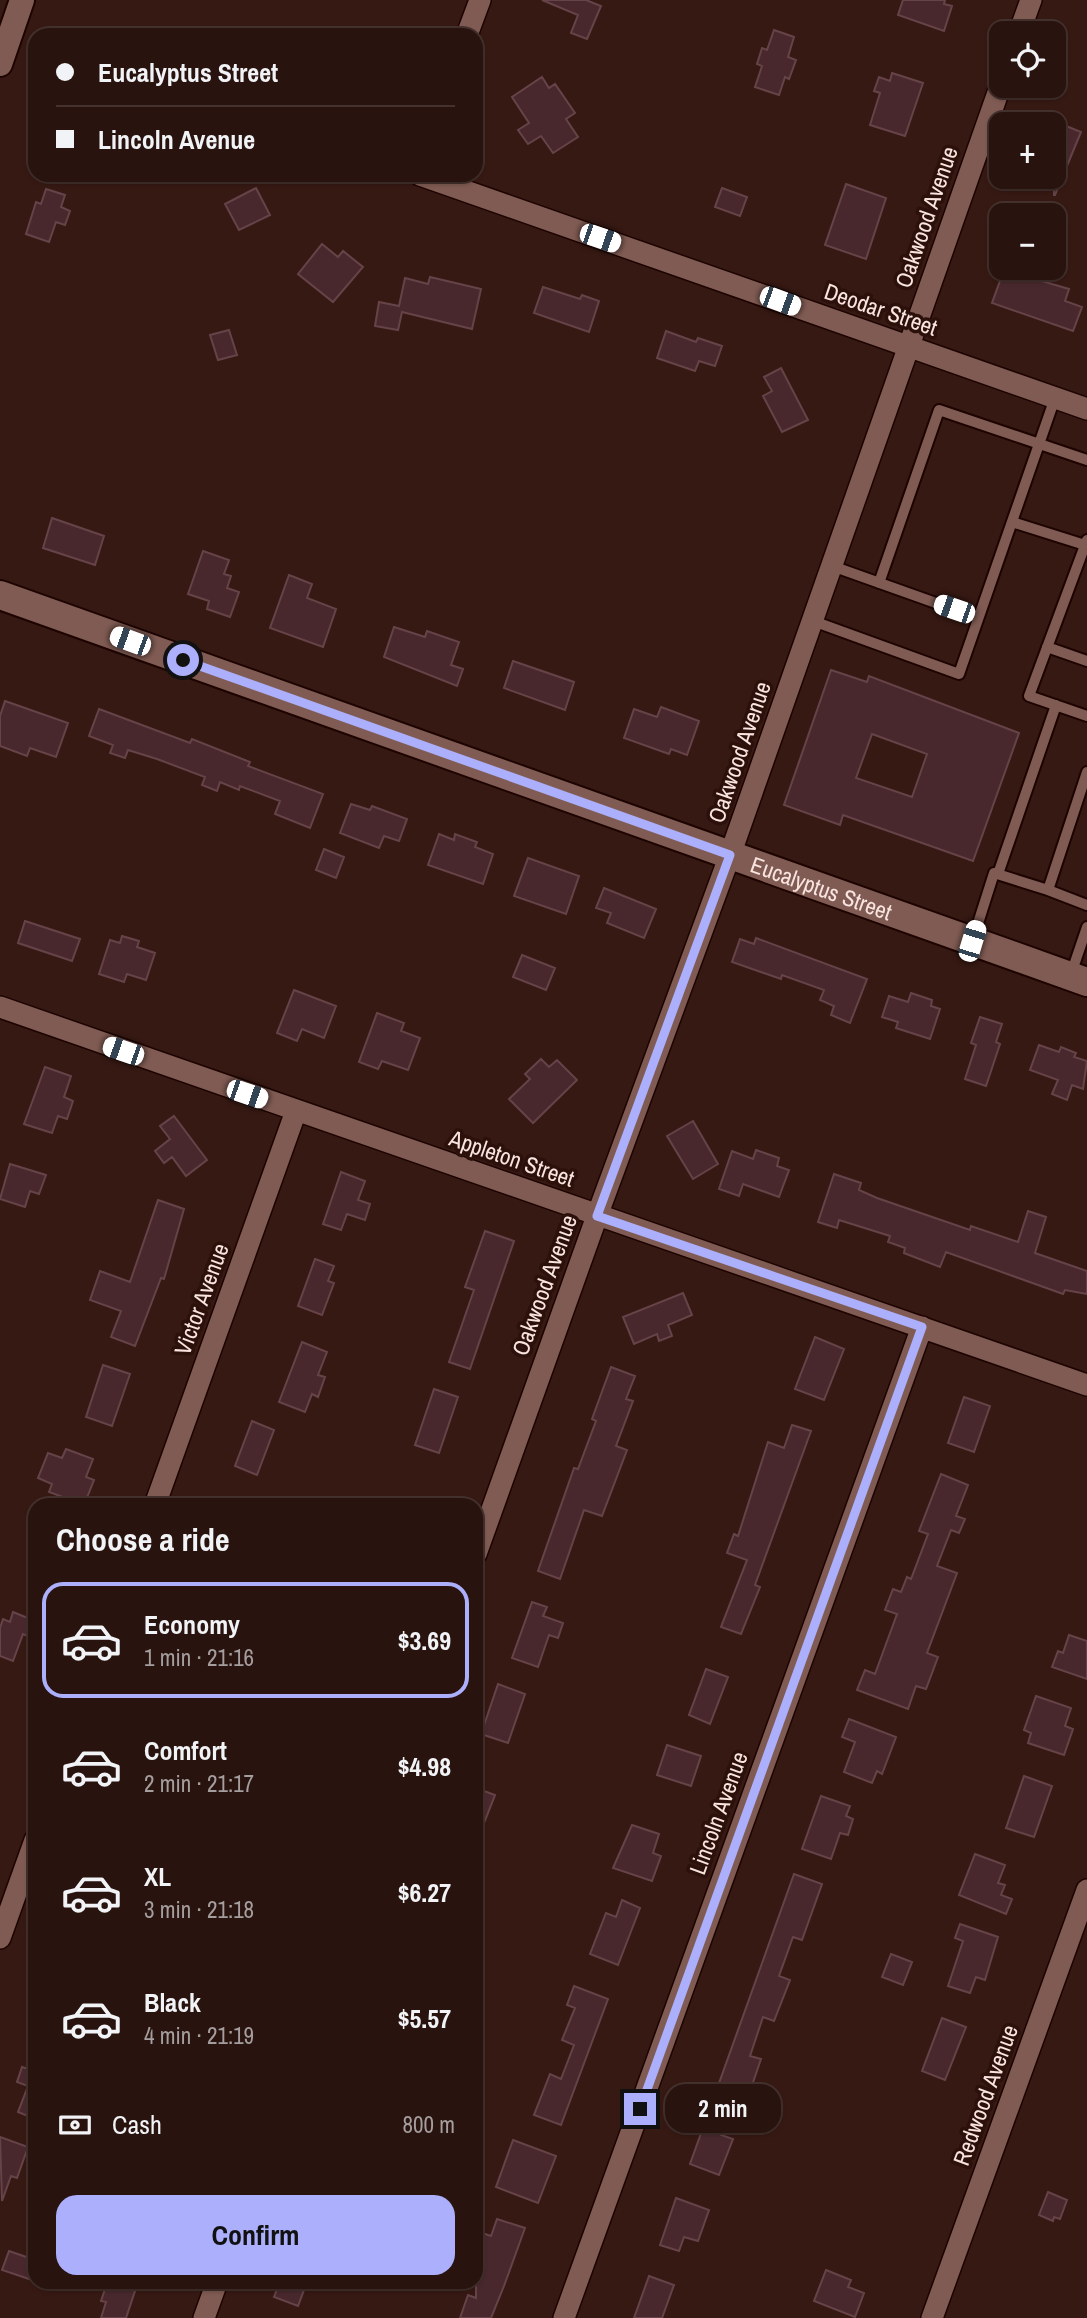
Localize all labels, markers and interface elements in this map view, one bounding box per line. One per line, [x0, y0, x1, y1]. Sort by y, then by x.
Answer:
map controls [989, 21, 1066, 280]
button: locate [989, 21, 1066, 98]
text: Eucalyptus Street [98, 55, 278, 90]
button: + [989, 112, 1066, 189]
text: Lincoln Avenue [98, 122, 255, 157]
street label: Oakwood Avenue [887, 142, 965, 292]
button: − [989, 203, 1066, 280]
car [577, 221, 624, 255]
street label: Deodar Street [820, 275, 942, 343]
car [757, 284, 804, 318]
car [931, 592, 978, 626]
car [107, 624, 154, 658]
route start [167, 644, 199, 676]
street label: Oakwood Avenue [700, 677, 778, 827]
street label: Eucalyptus Street [747, 848, 896, 927]
car [956, 918, 989, 964]
car [100, 1034, 147, 1068]
car [224, 1077, 271, 1111]
street label: Appleton Street [445, 1122, 579, 1194]
street label: Oakwood Avenue [504, 1210, 584, 1360]
street label: Victor Avenue [166, 1239, 236, 1359]
text: Choose a ride [56, 1518, 230, 1561]
text: Economy [144, 1607, 240, 1642]
icon: car [60, 1609, 123, 1672]
text: $3.69 [398, 1623, 451, 1658]
text: 1 min · 21:16 [144, 1642, 254, 1673]
text: Comfort [144, 1733, 227, 1768]
icon: car [60, 1735, 123, 1798]
street label: Lincoln Avenue [681, 1747, 755, 1879]
text: $4.98 [398, 1749, 451, 1784]
text: 2 min · 21:17 [144, 1768, 254, 1799]
text: XL [144, 1859, 171, 1894]
icon: car [60, 1861, 123, 1924]
text: $6.27 [398, 1875, 451, 1910]
text: 3 min · 21:18 [144, 1894, 254, 1925]
text: Black [144, 1985, 201, 2020]
icon: car [60, 1987, 123, 2050]
text: $5.57 [398, 2001, 451, 2036]
text: 4 min · 21:19 [144, 2020, 254, 2051]
street label: Redwood Avenue [945, 2020, 1025, 2170]
callout: 2 min [664, 2084, 780, 2134]
route end [624, 2093, 656, 2125]
text: 2 min [698, 2093, 748, 2124]
icon: cash [56, 2106, 94, 2144]
text: Cash [112, 2107, 162, 2142]
text: 800 m [403, 2109, 455, 2140]
button: Confirm [56, 2195, 455, 2275]

